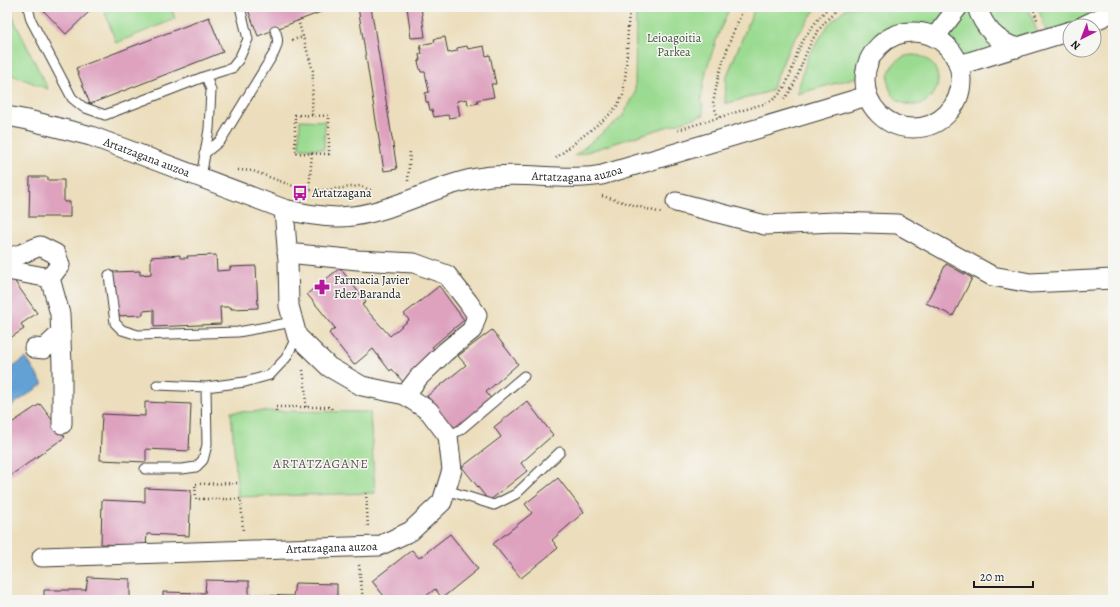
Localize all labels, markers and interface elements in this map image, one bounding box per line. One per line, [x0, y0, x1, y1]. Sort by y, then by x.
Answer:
north arrow [1062, 18, 1102, 58]
park label: Leioagoitia Parkea [647, 30, 702, 60]
text: N [1068, 37, 1084, 53]
street label: Artatzagana auzoa [100, 133, 193, 181]
street label: Artatzagana auzoa [530, 161, 625, 185]
bus stop icon: Artatzagana [291, 184, 309, 202]
place label: Artatzagana [311, 185, 372, 201]
place label: Farmacia Javier Fdez Baranda [334, 272, 410, 302]
pharmacy icon: Farmacia Javier Fdez Baranda [313, 278, 331, 296]
district label: ARTATZAGANE [272, 455, 369, 472]
street label: Artatzagana auzoa [285, 538, 378, 557]
scale bar [974, 563, 1033, 589]
text: 20 m [980, 569, 1004, 585]

